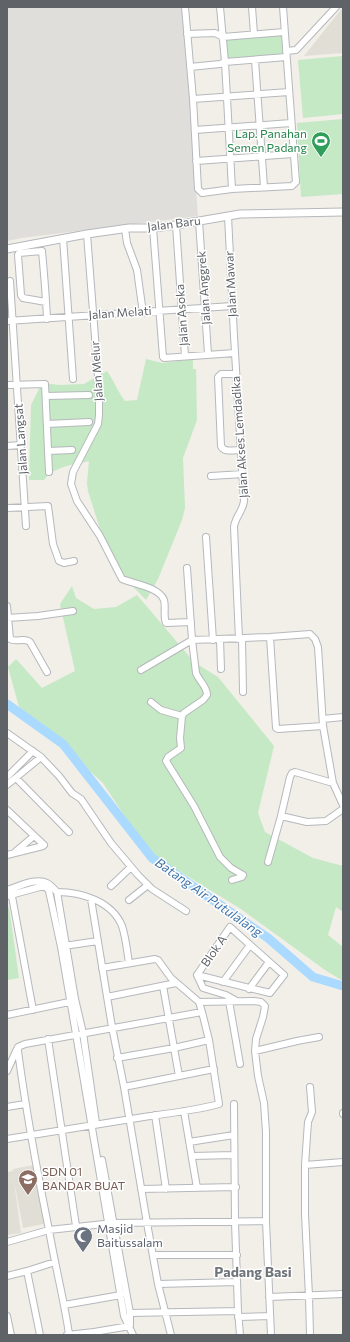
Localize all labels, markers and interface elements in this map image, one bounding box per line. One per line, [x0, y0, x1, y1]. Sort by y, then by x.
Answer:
place label: Lap. Panahan Semen Padang [227, 126, 307, 154]
sports icon: Lap. Panahan Semen Padang [310, 130, 332, 158]
street label: Jalan Baru [146, 213, 202, 234]
street label: Jalan Anggrek [193, 250, 214, 325]
street label: Jalan Mawar [221, 250, 240, 318]
street label: Jalan Asoka [172, 284, 191, 346]
street label: Jalan Melati [88, 303, 152, 322]
street label: Jalan Melur [87, 340, 106, 402]
street label: Jalan Akses Lemdadika [228, 376, 251, 499]
street label: Jalan Langsat [11, 403, 30, 475]
water label: Batang Air Putulalang [152, 854, 266, 941]
street label: Blok A [197, 932, 229, 969]
place label: SDN 01 BANDAR BUAT [42, 1164, 126, 1192]
school or university icon: SDN 01 BANDAR BUAT [17, 1168, 39, 1196]
place label: Masjid Baitussalam [97, 1221, 163, 1249]
mosque icon: Masjid Baitussalam [72, 1225, 94, 1253]
district label: Padang Basi [214, 1263, 292, 1280]

